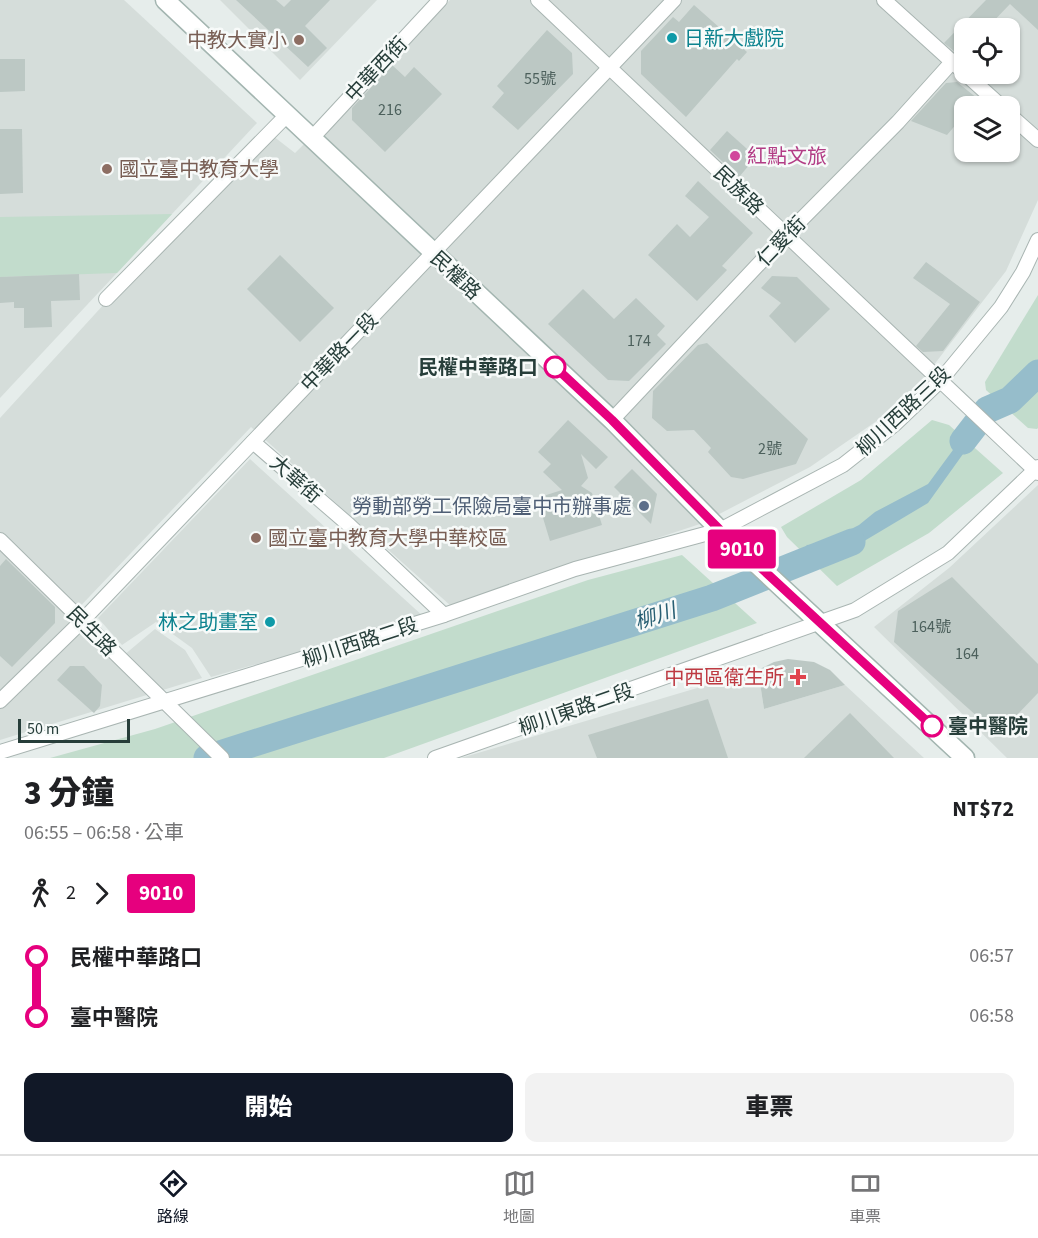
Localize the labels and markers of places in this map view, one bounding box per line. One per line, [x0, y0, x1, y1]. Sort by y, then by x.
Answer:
place label: 日新大戲院 [684, 25, 784, 53]
place label: 中教大實小 [187, 27, 287, 55]
marker: 日新大戲院 [665, 31, 679, 45]
marker: 中教大實小 [292, 33, 306, 47]
place label: 紅點文旅 [747, 143, 827, 171]
marker: 紅點文旅 [728, 149, 742, 163]
place label: 國立臺中教育大學 [119, 156, 279, 184]
marker: 國立臺中教育大學 [100, 162, 114, 176]
place label: 民權中華路口 [418, 354, 538, 382]
marker: 民權中華路口 [544, 356, 566, 378]
place label: 勞動部勞工保險局臺中市辦事處 [352, 493, 632, 521]
marker: 勞動部勞工保險局臺中市辦事處 [637, 499, 651, 513]
place label: 國立臺中教育大學中華校區 [268, 525, 508, 553]
marker: 國立臺中教育大學中華校區 [249, 531, 263, 545]
place label: 林之助畫室 [158, 609, 258, 637]
marker: 林之助畫室 [263, 615, 277, 629]
place label: 中西區衛生所 [664, 664, 784, 692]
marker: 中西區衛生所 [789, 668, 807, 686]
place label: 臺中醫院 [948, 713, 1028, 741]
marker: 臺中醫院 [921, 715, 943, 737]

